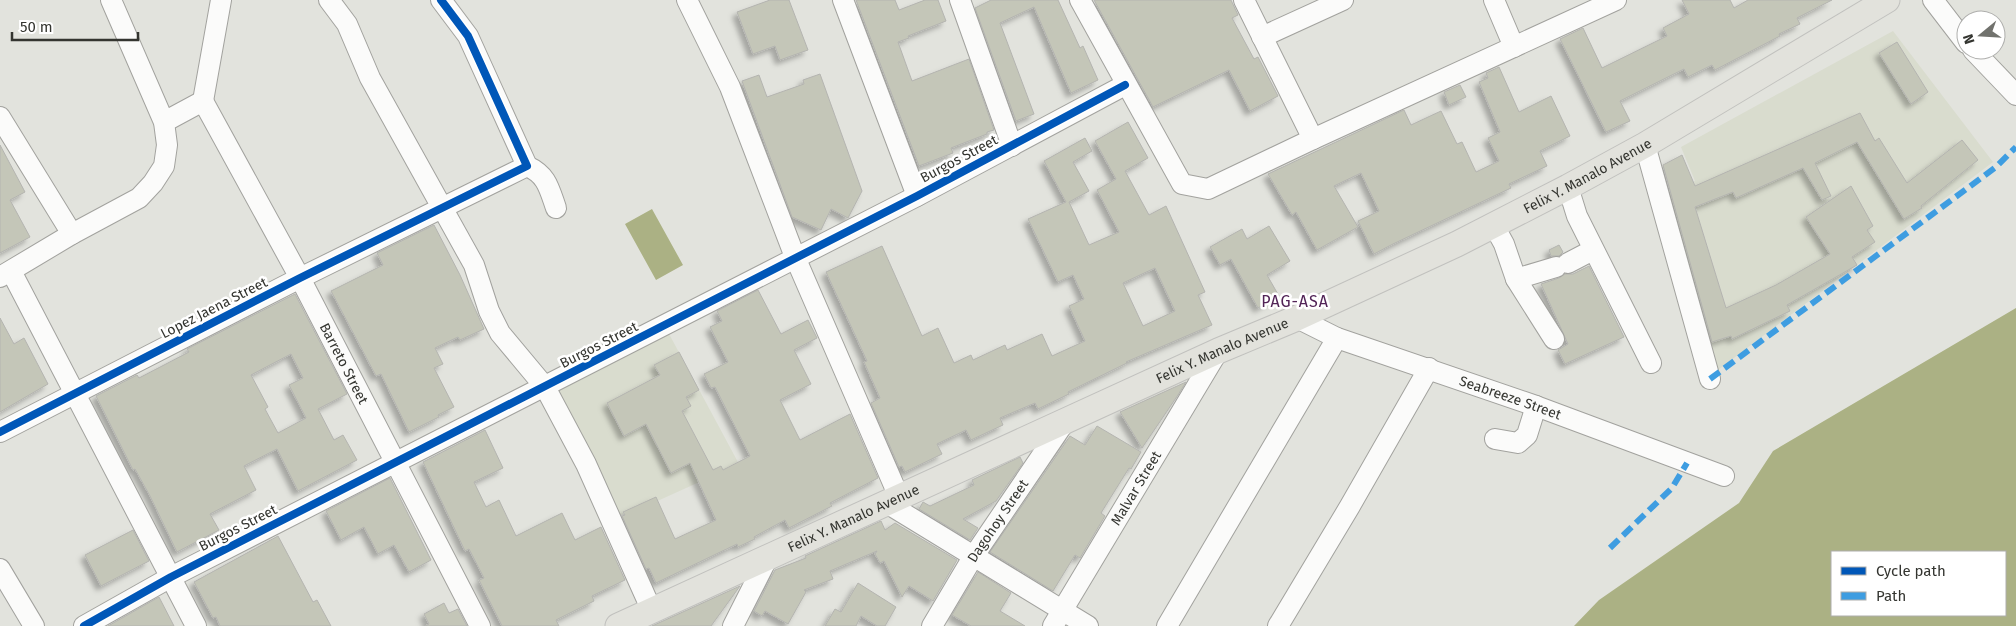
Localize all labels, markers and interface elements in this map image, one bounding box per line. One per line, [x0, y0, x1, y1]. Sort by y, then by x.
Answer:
scale bar [12, 10, 139, 42]
north arrow [1956, 10, 2006, 60]
text: 50 m [20, 18, 53, 36]
text: N [1960, 32, 1979, 46]
street label: Burgos Street [917, 131, 1001, 187]
street label: Felix Y. Manalo Avenue [1520, 135, 1655, 217]
street label: Lopez Jaena Street [158, 273, 271, 342]
district label: PAG-ASA [1261, 292, 1329, 311]
street label: Felix Y. Manalo Avenue [1153, 314, 1291, 387]
street label: Burgos Street [557, 318, 642, 372]
street label: Barreto Street [316, 320, 373, 408]
street label: Seabreeze Street [1457, 372, 1565, 423]
street label: Malvar Street [1107, 447, 1165, 528]
street label: Dagohoy Street [963, 475, 1032, 565]
street label: Felix Y. Manalo Avenue [785, 481, 922, 556]
street label: Burgos Street [196, 501, 281, 555]
legend [1831, 551, 2006, 616]
text: Cycle path [1876, 562, 1946, 580]
text: Path [1876, 587, 1906, 605]

